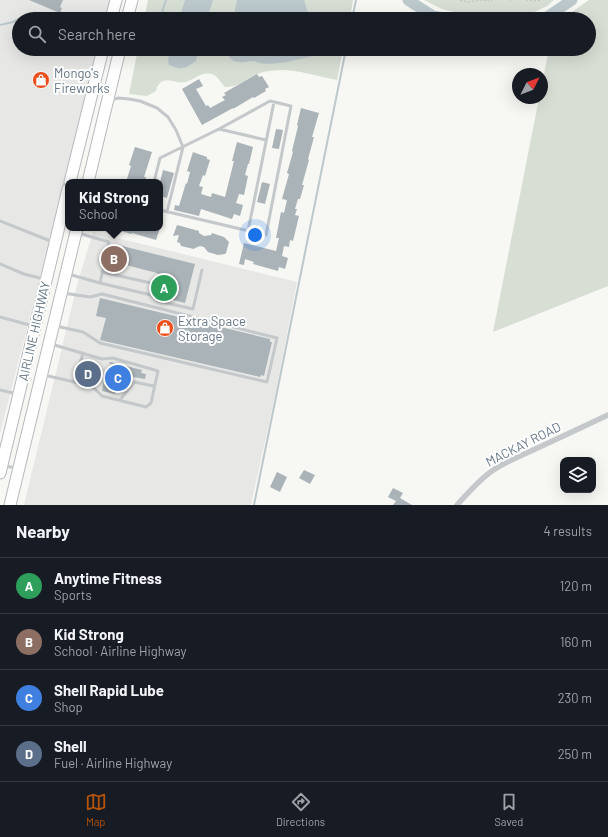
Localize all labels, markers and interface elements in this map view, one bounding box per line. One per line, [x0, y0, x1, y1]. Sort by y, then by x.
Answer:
search box [12, 12, 596, 56]
icon: search [26, 23, 48, 45]
text: Search here [58, 25, 136, 43]
place label: Mongo's Fireworks [54, 65, 110, 96]
north arrow [512, 68, 548, 104]
shop icon: Mongo's Fireworks [31, 70, 51, 90]
popup [65, 179, 163, 231]
text: Kid Strong [79, 188, 149, 206]
text: School [79, 206, 118, 222]
your location [245, 225, 265, 245]
pin: B [101, 244, 127, 274]
pin: A [151, 273, 177, 303]
street label: AIRLINE HIGHWAY [15, 280, 53, 382]
place label: Extra Space Storage [178, 313, 246, 344]
shop icon: Extra Space Storage [155, 318, 175, 338]
pin: D [75, 359, 101, 389]
pin: C [105, 363, 131, 393]
street label: MACKAY ROAD [483, 418, 563, 470]
map controls [560, 457, 596, 493]
button: layers [560, 457, 596, 493]
text: Nearby [16, 521, 70, 541]
text: 4 results [544, 523, 592, 539]
text: Anytime Fitness [54, 569, 162, 587]
text: A [25, 578, 33, 594]
text: 120 m [560, 578, 592, 594]
text: Sports [54, 587, 92, 603]
text: Kid Strong [54, 625, 124, 643]
text: B [25, 634, 33, 650]
text: 160 m [560, 634, 592, 650]
text: School · Airline Highway [54, 643, 187, 659]
text: Shell Rapid Lube [54, 681, 164, 699]
text: C [25, 690, 33, 706]
text: 230 m [558, 690, 592, 706]
text: Shop [54, 699, 83, 715]
text: Shell [54, 737, 87, 755]
text: D [25, 746, 33, 762]
text: 250 m [558, 746, 592, 762]
text: Fuel · Airline Highway [54, 755, 172, 771]
tab: Map [85, 791, 107, 828]
tab: Directions [276, 791, 325, 828]
tab: Saved [494, 791, 523, 828]

